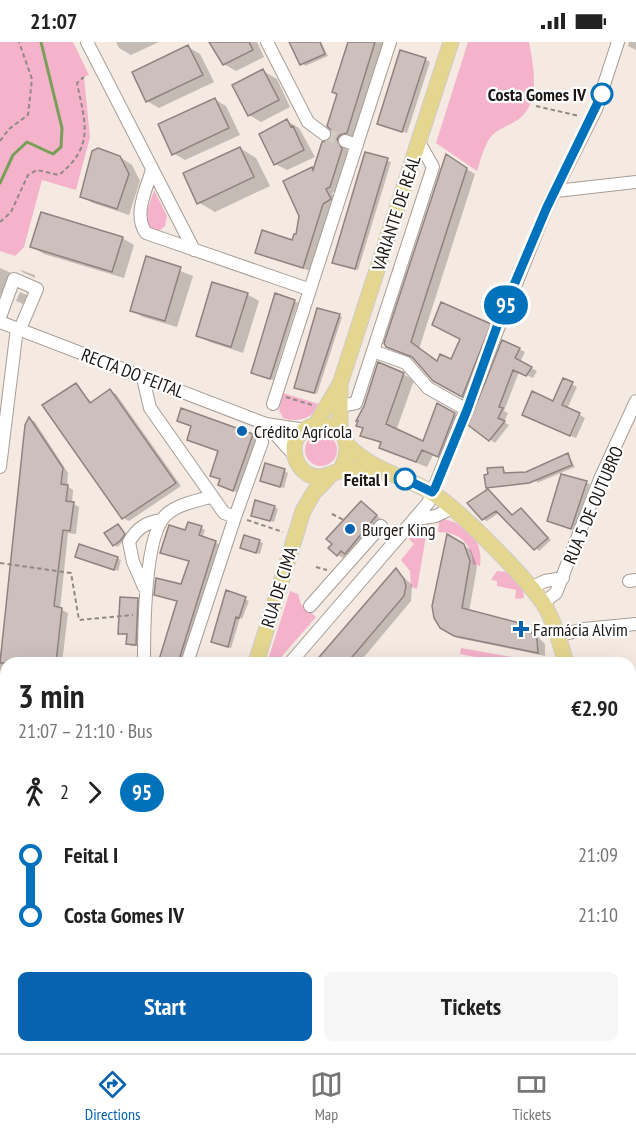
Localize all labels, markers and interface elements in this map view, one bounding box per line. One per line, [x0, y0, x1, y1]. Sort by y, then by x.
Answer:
text: 21:07 [30, 7, 78, 35]
place label: Costa Gomes IV [488, 83, 587, 106]
marker: Costa Gomes IV [591, 83, 613, 105]
street label: VARIANTE DE REAL [366, 152, 426, 275]
line badge: 95 [479, 286, 533, 324]
text: 95 [496, 292, 516, 319]
street label: RECTA DO FEITAL [78, 343, 188, 403]
place label: Crédito Agrícola [254, 420, 352, 443]
marker: Crédito Agrícola [235, 424, 249, 438]
street label: RUA 5 DE OUTUBRO [558, 442, 628, 567]
place label: Feital I [344, 468, 388, 491]
marker: Feital I [394, 468, 416, 490]
place label: Burger King [362, 518, 436, 541]
marker: Burger King [343, 522, 357, 536]
street label: RUA DE CIMA [256, 543, 302, 630]
place label: Farmácia Alvim [533, 618, 628, 641]
marker: Farmácia Alvim [514, 622, 528, 636]
text: 3 min [18, 674, 85, 717]
text: €2.90 [571, 694, 618, 722]
text: 21:07 – 21:10 · Bus [18, 718, 153, 744]
icon: walk [18, 776, 51, 809]
icon: forward [78, 776, 111, 809]
text: 2 [60, 779, 69, 805]
text: 95 [132, 779, 152, 806]
text: Feital I [64, 841, 118, 869]
text: 21:09 [578, 842, 618, 868]
text: Costa Gomes IV [64, 901, 184, 929]
text: 21:10 [578, 902, 618, 928]
button: Start [18, 972, 312, 1041]
button: Tickets [324, 972, 618, 1041]
tab: Directions [85, 1068, 140, 1124]
tab: Map [310, 1068, 343, 1124]
tab: Tickets [512, 1068, 551, 1124]

